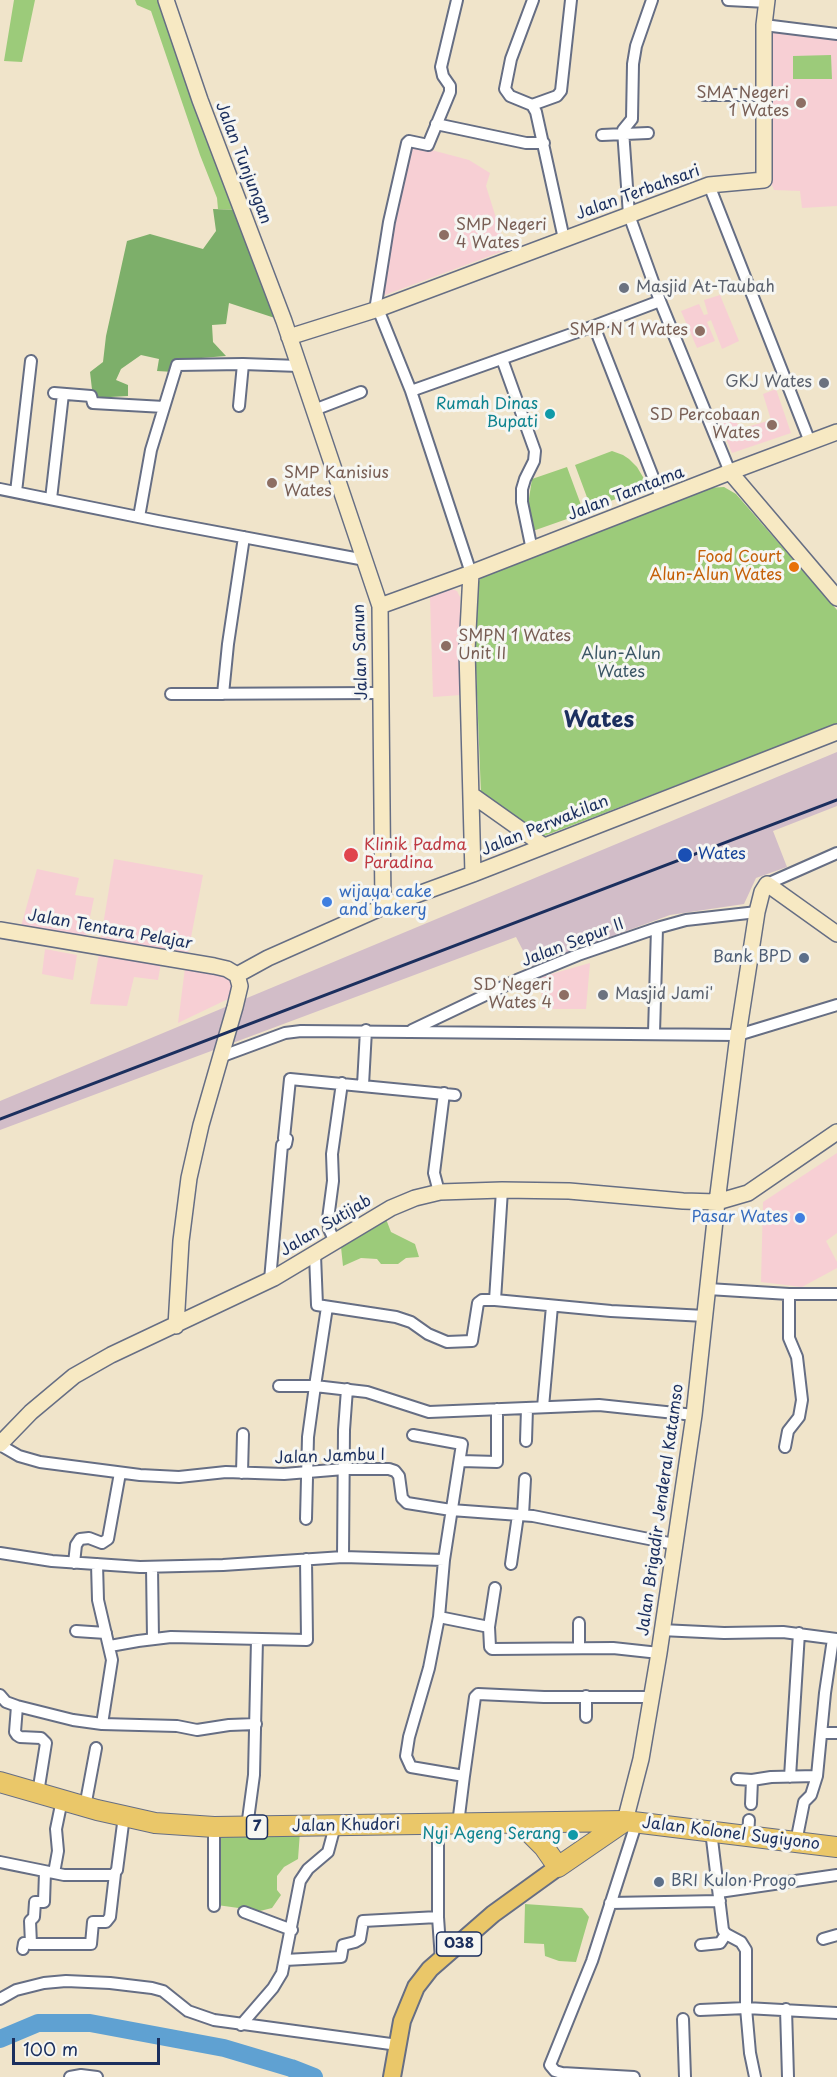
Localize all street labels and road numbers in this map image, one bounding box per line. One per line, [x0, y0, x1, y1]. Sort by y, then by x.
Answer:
street label: Jalan Tunjungan [211, 99, 275, 227]
street label: Jalan Terbahsari [573, 162, 703, 224]
street label: Jalan Tamtama [565, 463, 687, 525]
street label: Jalan Sanun [350, 603, 372, 701]
street label: Jalan Perwakilan [479, 792, 611, 860]
street label: Jalan Tentara Pelajar [26, 906, 194, 954]
street label: Jalan Sepur II [519, 915, 627, 971]
street label: Jalan Sutijab [277, 1191, 375, 1261]
street label: Jalan Brigadir Jenderal Katamso [634, 1383, 688, 1637]
street label: Jalan Jambu I [274, 1445, 386, 1469]
street label: Jalan Kolonel Sugiyono [641, 1814, 821, 1854]
road number: 7 [246, 1815, 268, 1839]
street label: Jalan Khudori [292, 1815, 400, 1837]
road number: 038 [436, 1932, 482, 1956]

